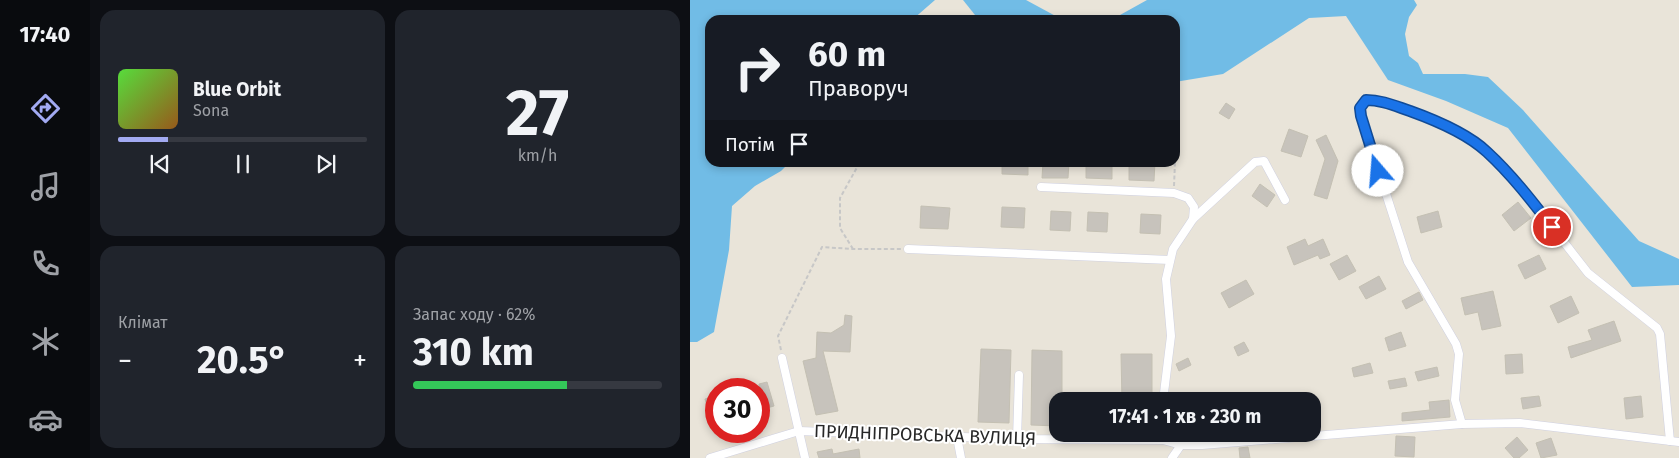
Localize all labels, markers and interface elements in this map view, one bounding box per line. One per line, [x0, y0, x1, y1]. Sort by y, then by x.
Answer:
text: 17:40 [20, 21, 70, 48]
text: 60 m [808, 33, 886, 75]
icon: right [725, 35, 790, 100]
text: 27 [506, 74, 569, 152]
text: Праворуч [808, 75, 909, 102]
text: Blue Orbit [193, 78, 281, 101]
icon: directions [28, 91, 63, 126]
text: Sona [193, 101, 229, 120]
icon: arrive [785, 130, 813, 158]
text: Потім [725, 133, 775, 156]
position arrow [1351, 144, 1403, 196]
text: km/h [518, 146, 557, 165]
icon: previous [146, 150, 174, 178]
icon: pause [229, 150, 257, 178]
icon: next [312, 150, 340, 178]
icon: music [28, 169, 63, 204]
pin [1531, 206, 1573, 248]
icon: arrive [1538, 213, 1566, 241]
icon: phone [28, 246, 63, 281]
text: Запас ходу · 62% [413, 305, 535, 324]
text: Клімат [118, 313, 168, 332]
icon: climate [28, 324, 63, 359]
text: 310 km [413, 329, 534, 375]
text: 20.5° [197, 337, 288, 383]
text: − [118, 344, 132, 377]
text: + [353, 344, 367, 377]
speed limit sign: 30 [705, 378, 770, 443]
icon: car [28, 402, 63, 437]
text: 17:41 · 1 хв · 230 m [1109, 405, 1261, 428]
street label: ПРИДНІПРОВСЬКА ВУЛИЦЯ [813, 420, 1037, 450]

